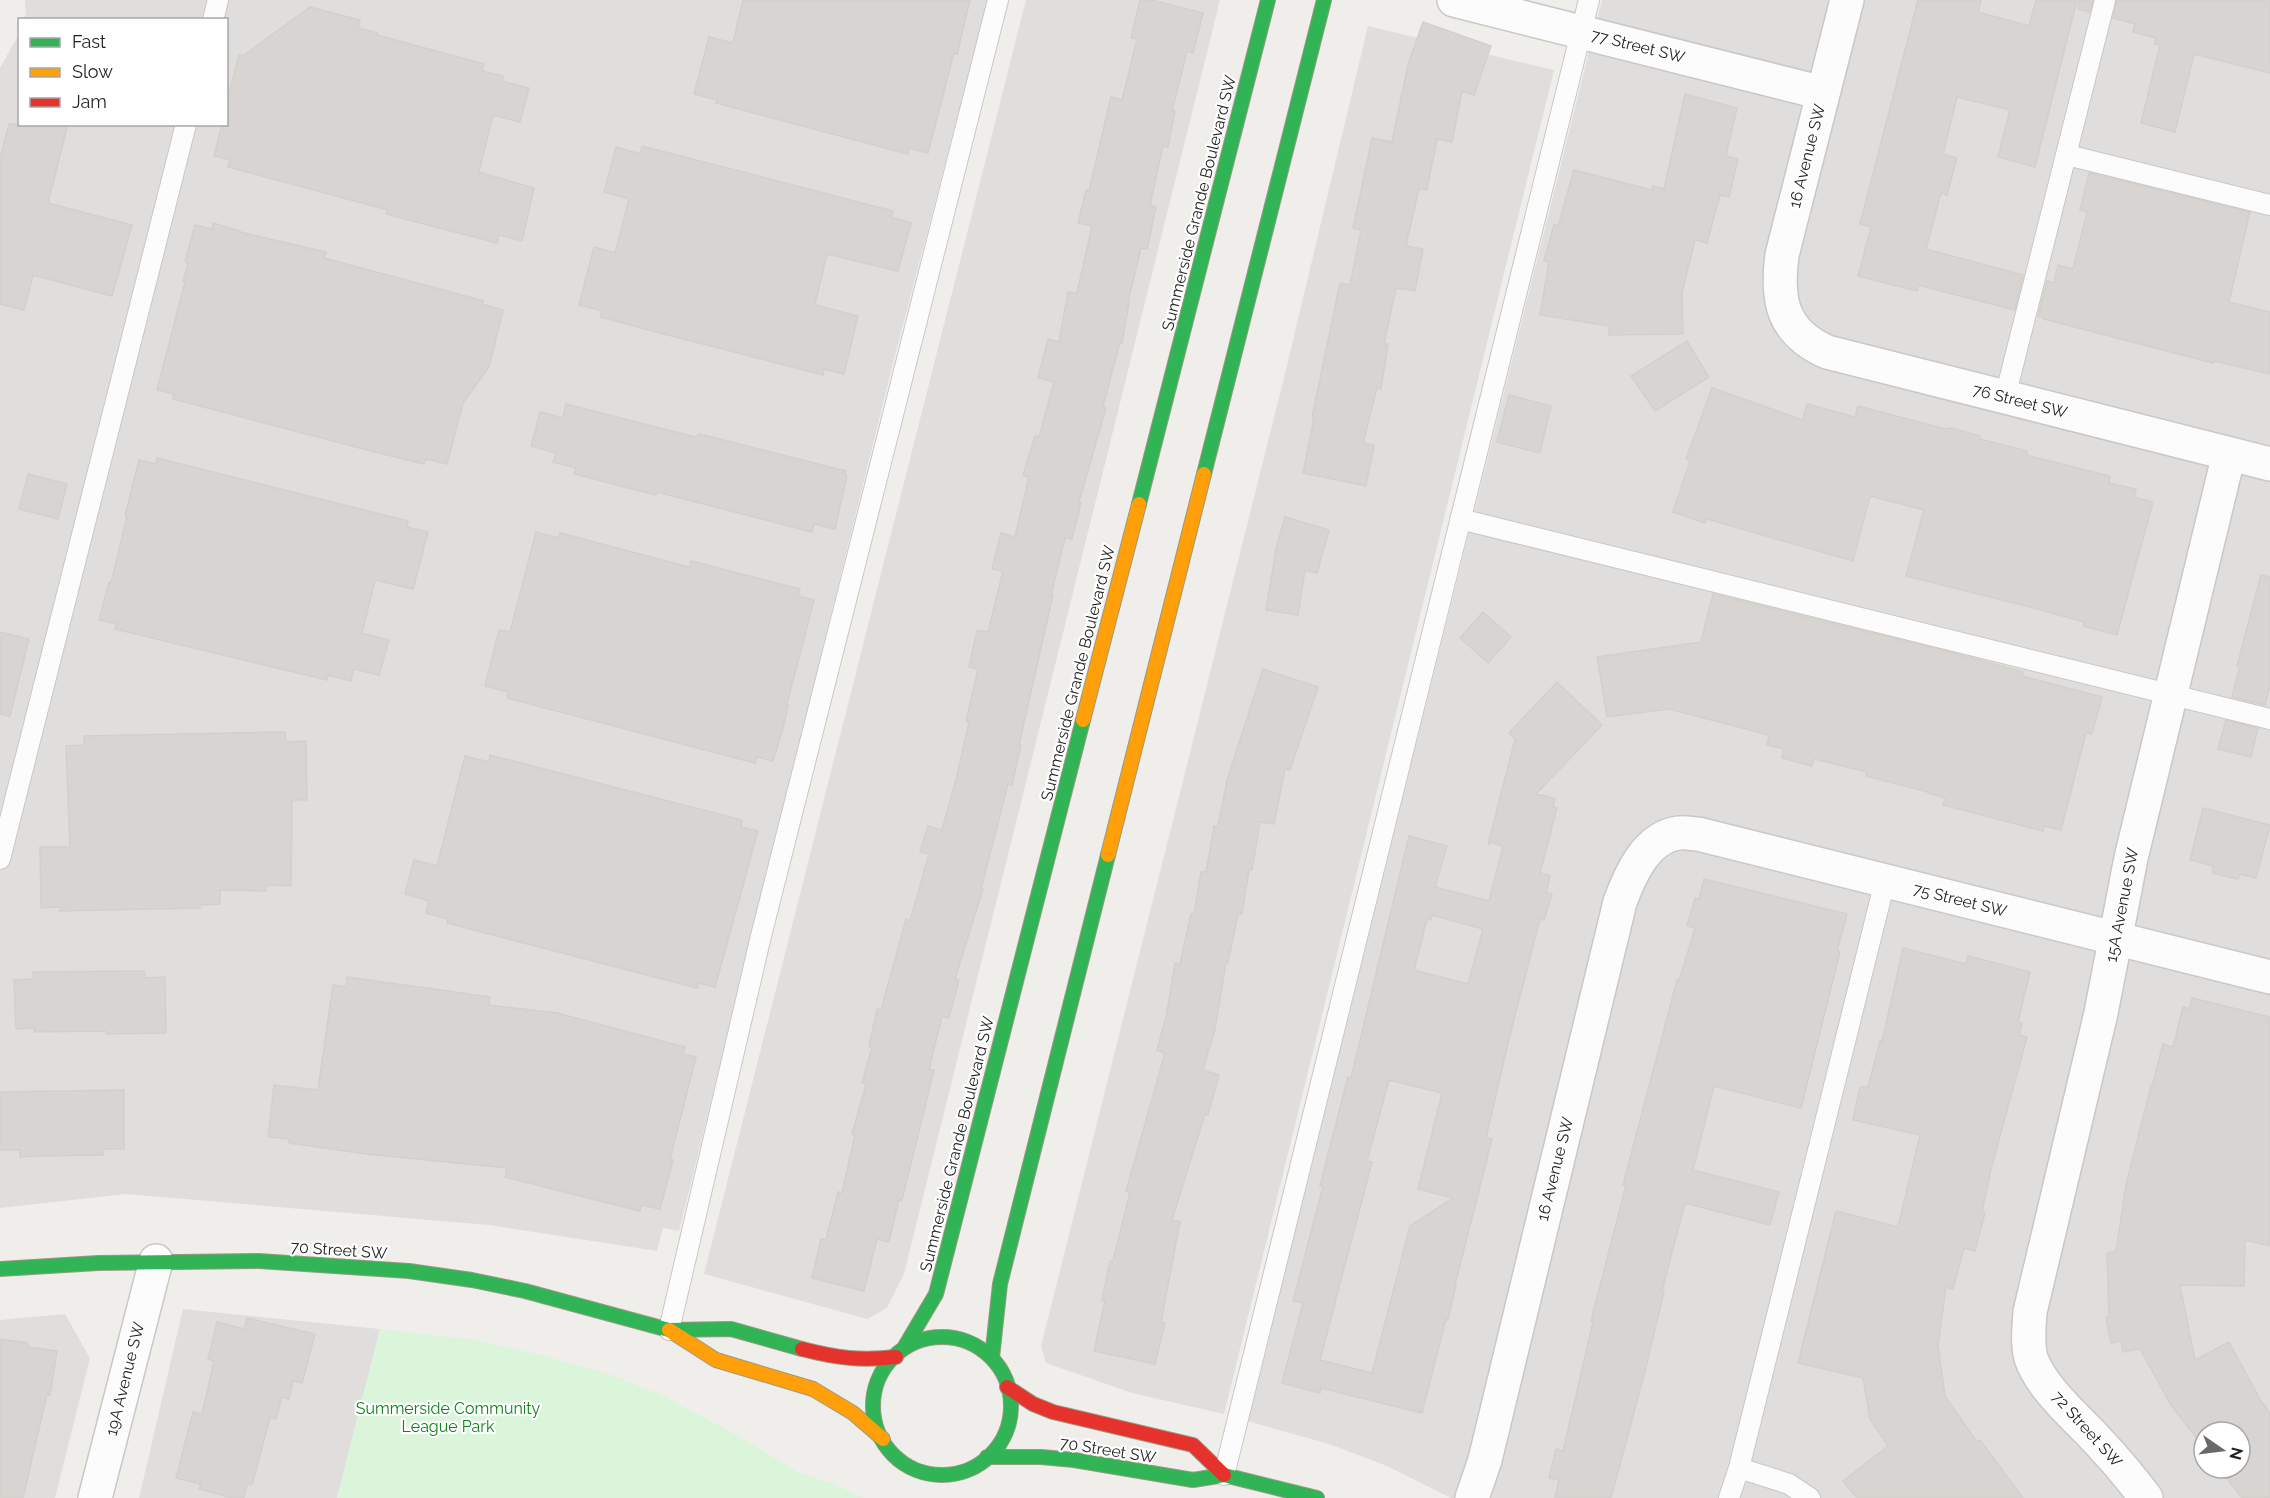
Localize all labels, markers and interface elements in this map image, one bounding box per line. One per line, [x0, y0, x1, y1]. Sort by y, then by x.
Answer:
legend [18, 18, 228, 126]
street label: 77 Street SW [1589, 25, 1687, 67]
text: Fast [72, 31, 106, 52]
text: Slow [72, 61, 113, 82]
street label: Summerside Grande Boulevard SW [1158, 73, 1240, 333]
text: Jam [72, 91, 107, 112]
street label: 16 Avenue SW [1785, 102, 1829, 210]
street label: 76 Street SW [1971, 380, 2070, 422]
street label: Summerside Grande Boulevard SW [1037, 543, 1119, 803]
street label: 15A Avenue SW [2102, 846, 2142, 964]
street label: 75 Street SW [1911, 879, 2009, 921]
street label: Summerside Grande Boulevard SW [916, 1014, 998, 1274]
street label: 16 Avenue SW [1533, 1115, 1577, 1223]
street label: 70 Street SW [290, 1237, 388, 1263]
street label: 19A Avenue SW [102, 1320, 148, 1438]
street label: 72 Street SW [2048, 1387, 2126, 1471]
park label: Summerside Community League Park [356, 1399, 541, 1436]
north arrow [2192, 1420, 2252, 1480]
street label: 70 Street SW [1059, 1433, 1158, 1467]
text: N [2225, 1445, 2247, 1462]

